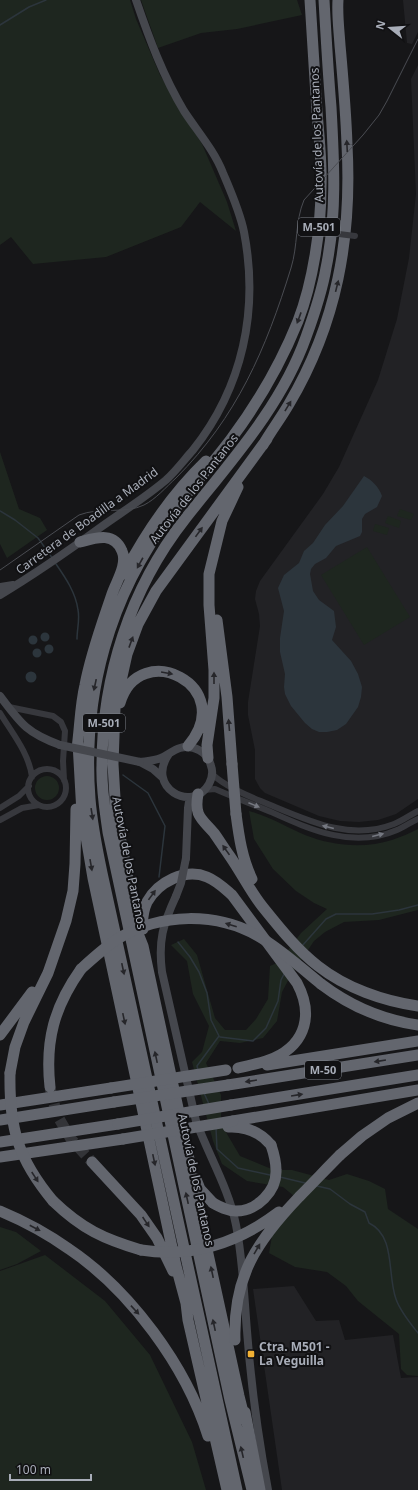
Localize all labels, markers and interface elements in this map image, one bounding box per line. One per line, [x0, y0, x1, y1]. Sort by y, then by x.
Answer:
north arrow [370, 8, 410, 48]
text: N [371, 18, 388, 31]
street label: Autovía de los Pantanos [306, 67, 327, 203]
one-way arrow [344, 140, 351, 152]
road number: M-501 [298, 218, 340, 236]
one-way arrow [334, 280, 340, 292]
one-way arrow [295, 312, 301, 324]
one-way arrow [284, 400, 291, 412]
street label: Autovía de los Pantanos [145, 430, 242, 547]
street label: Carretera de Boadilla a Madrid [12, 463, 161, 578]
one-way arrow [195, 526, 203, 537]
one-way arrow [136, 558, 143, 569]
one-way arrow [129, 636, 135, 648]
one-way arrow [161, 670, 173, 676]
one-way arrow [211, 671, 217, 684]
one-way arrow [92, 679, 98, 691]
road number: M-501 [83, 714, 125, 732]
one-way arrow [226, 719, 232, 732]
street label: Autovía de los Pantanos [108, 795, 151, 931]
one-way arrow [249, 803, 261, 809]
one-way arrow [89, 808, 95, 820]
one-way arrow [322, 824, 334, 830]
one-way arrow [372, 832, 384, 838]
one-way arrow [222, 845, 230, 856]
one-way arrow [88, 859, 94, 871]
one-way arrow [148, 890, 156, 900]
one-way arrow [224, 921, 236, 927]
one-way arrow [120, 963, 126, 975]
one-way arrow [121, 1013, 127, 1025]
one-way arrow [153, 1051, 159, 1064]
one-way arrow [373, 1058, 386, 1064]
road number: M-50 [305, 1061, 341, 1079]
one-way arrow [245, 1078, 257, 1084]
one-way arrow [291, 1092, 304, 1098]
street label: Autovía de los Pantanos [174, 1112, 219, 1248]
one-way arrow [151, 1154, 157, 1166]
one-way arrow [31, 1171, 38, 1183]
one-way arrow [183, 1192, 189, 1204]
one-way arrow [143, 1216, 150, 1228]
one-way arrow [29, 1225, 41, 1231]
one-way arrow [253, 1243, 260, 1255]
one-way arrow [209, 1266, 215, 1279]
one-way arrow [131, 1305, 140, 1315]
one-way arrow [210, 1319, 216, 1332]
place label: Ctra. M501 - La Veguilla [259, 1338, 330, 1369]
marker: Ctra. M501 - La Veguilla [246, 1349, 256, 1359]
one-way arrow [239, 1446, 245, 1458]
scale bar [10, 1456, 91, 1482]
text: 100 m [16, 1461, 51, 1478]

